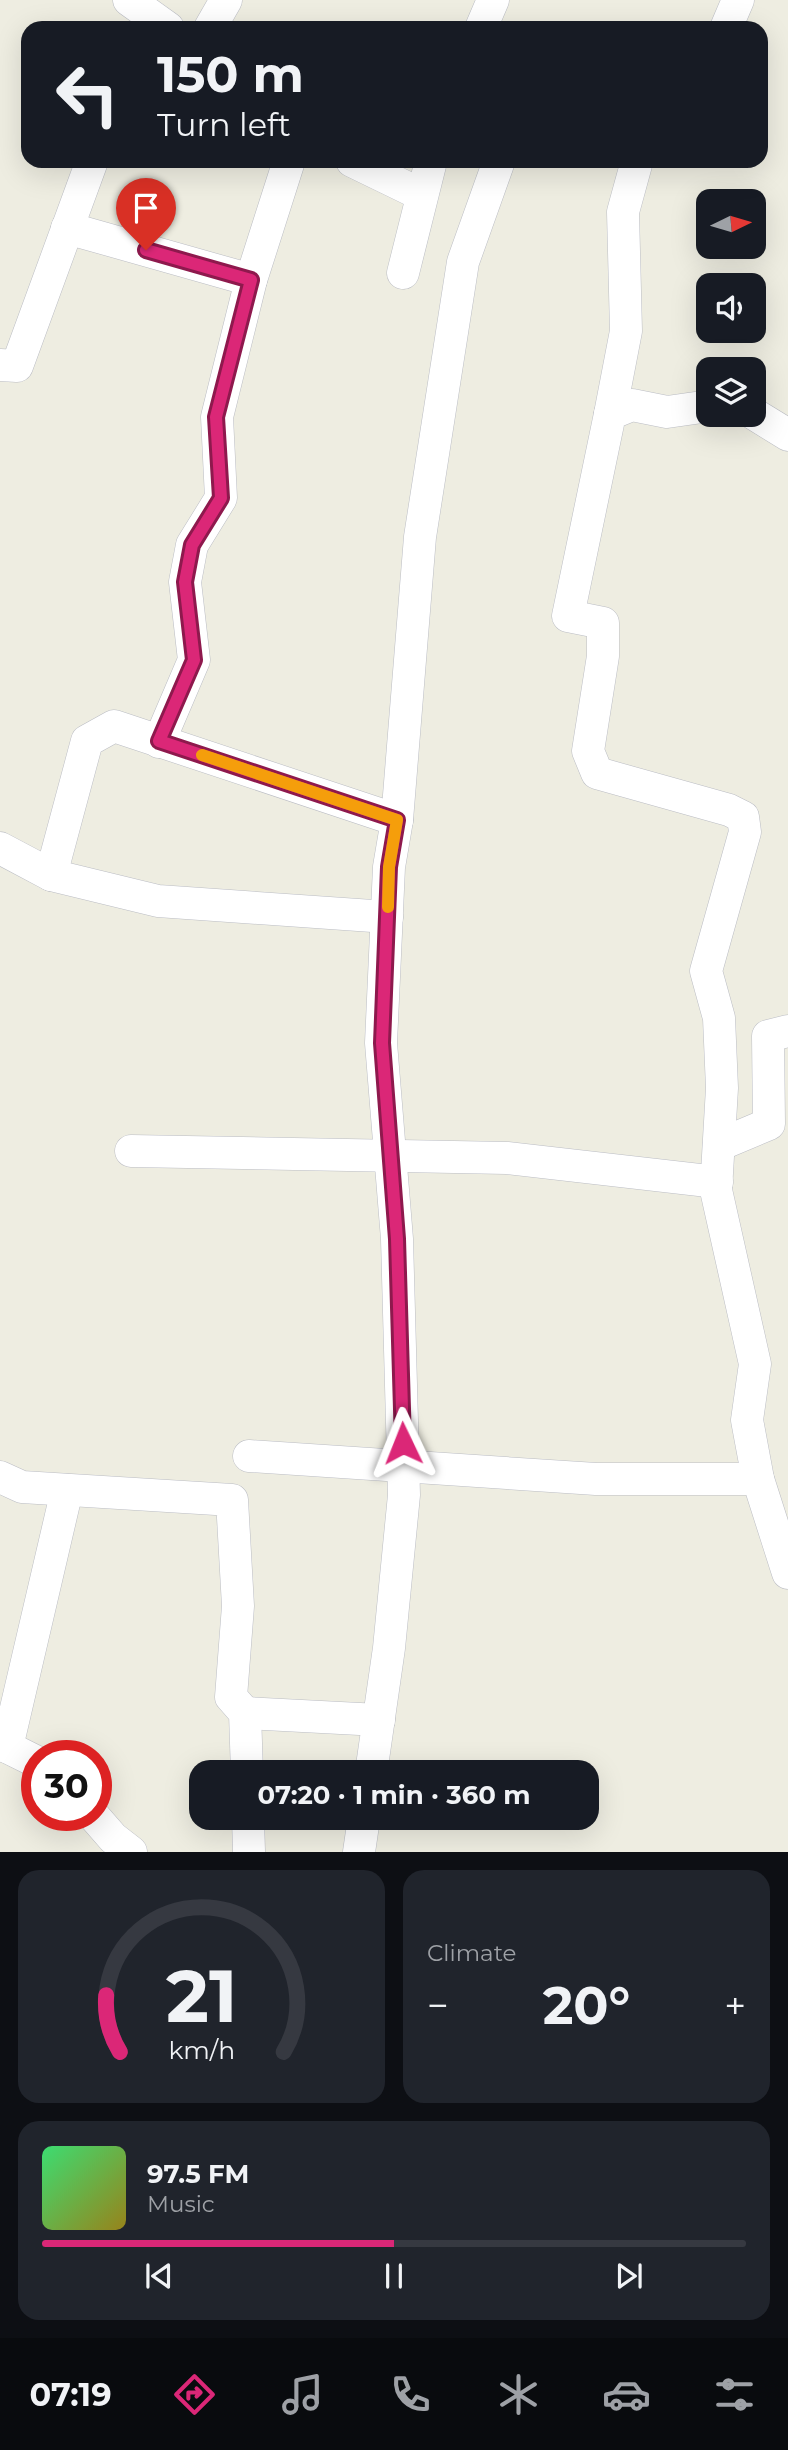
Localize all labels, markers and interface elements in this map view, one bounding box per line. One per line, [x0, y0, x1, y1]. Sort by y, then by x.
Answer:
text: 150 m [157, 45, 304, 104]
icon: left [42, 49, 133, 140]
text: Turn left [157, 105, 291, 144]
pin [116, 178, 176, 250]
icon: arrive [127, 189, 165, 227]
north arrow [696, 189, 766, 259]
map controls [696, 189, 766, 427]
button: sound [696, 273, 766, 343]
button: layers [696, 357, 766, 427]
position arrow [366, 1406, 440, 1480]
speed limit sign: 30 [21, 1740, 112, 1831]
text: 07:20 · 1 min · 360 m [258, 1779, 530, 1811]
text: Climate [427, 1939, 516, 1967]
text: 21 [166, 1953, 237, 2041]
text: 20° [543, 1974, 630, 2037]
text: − [427, 1982, 449, 2029]
text: + [724, 1982, 746, 2029]
text: km/h [168, 2035, 235, 2065]
text: 97.5 FM [147, 2158, 249, 2190]
text: Music [147, 2190, 215, 2218]
icon: previous [140, 2257, 178, 2295]
icon: pause [375, 2257, 413, 2295]
icon: next [610, 2257, 648, 2295]
icon: directions [170, 2370, 219, 2419]
icon: music [278, 2370, 327, 2419]
icon: phone [386, 2370, 435, 2419]
icon: climate [494, 2370, 543, 2419]
icon: car [602, 2370, 651, 2419]
icon: filters [710, 2370, 759, 2419]
text: 07:19 [29, 2375, 112, 2414]

